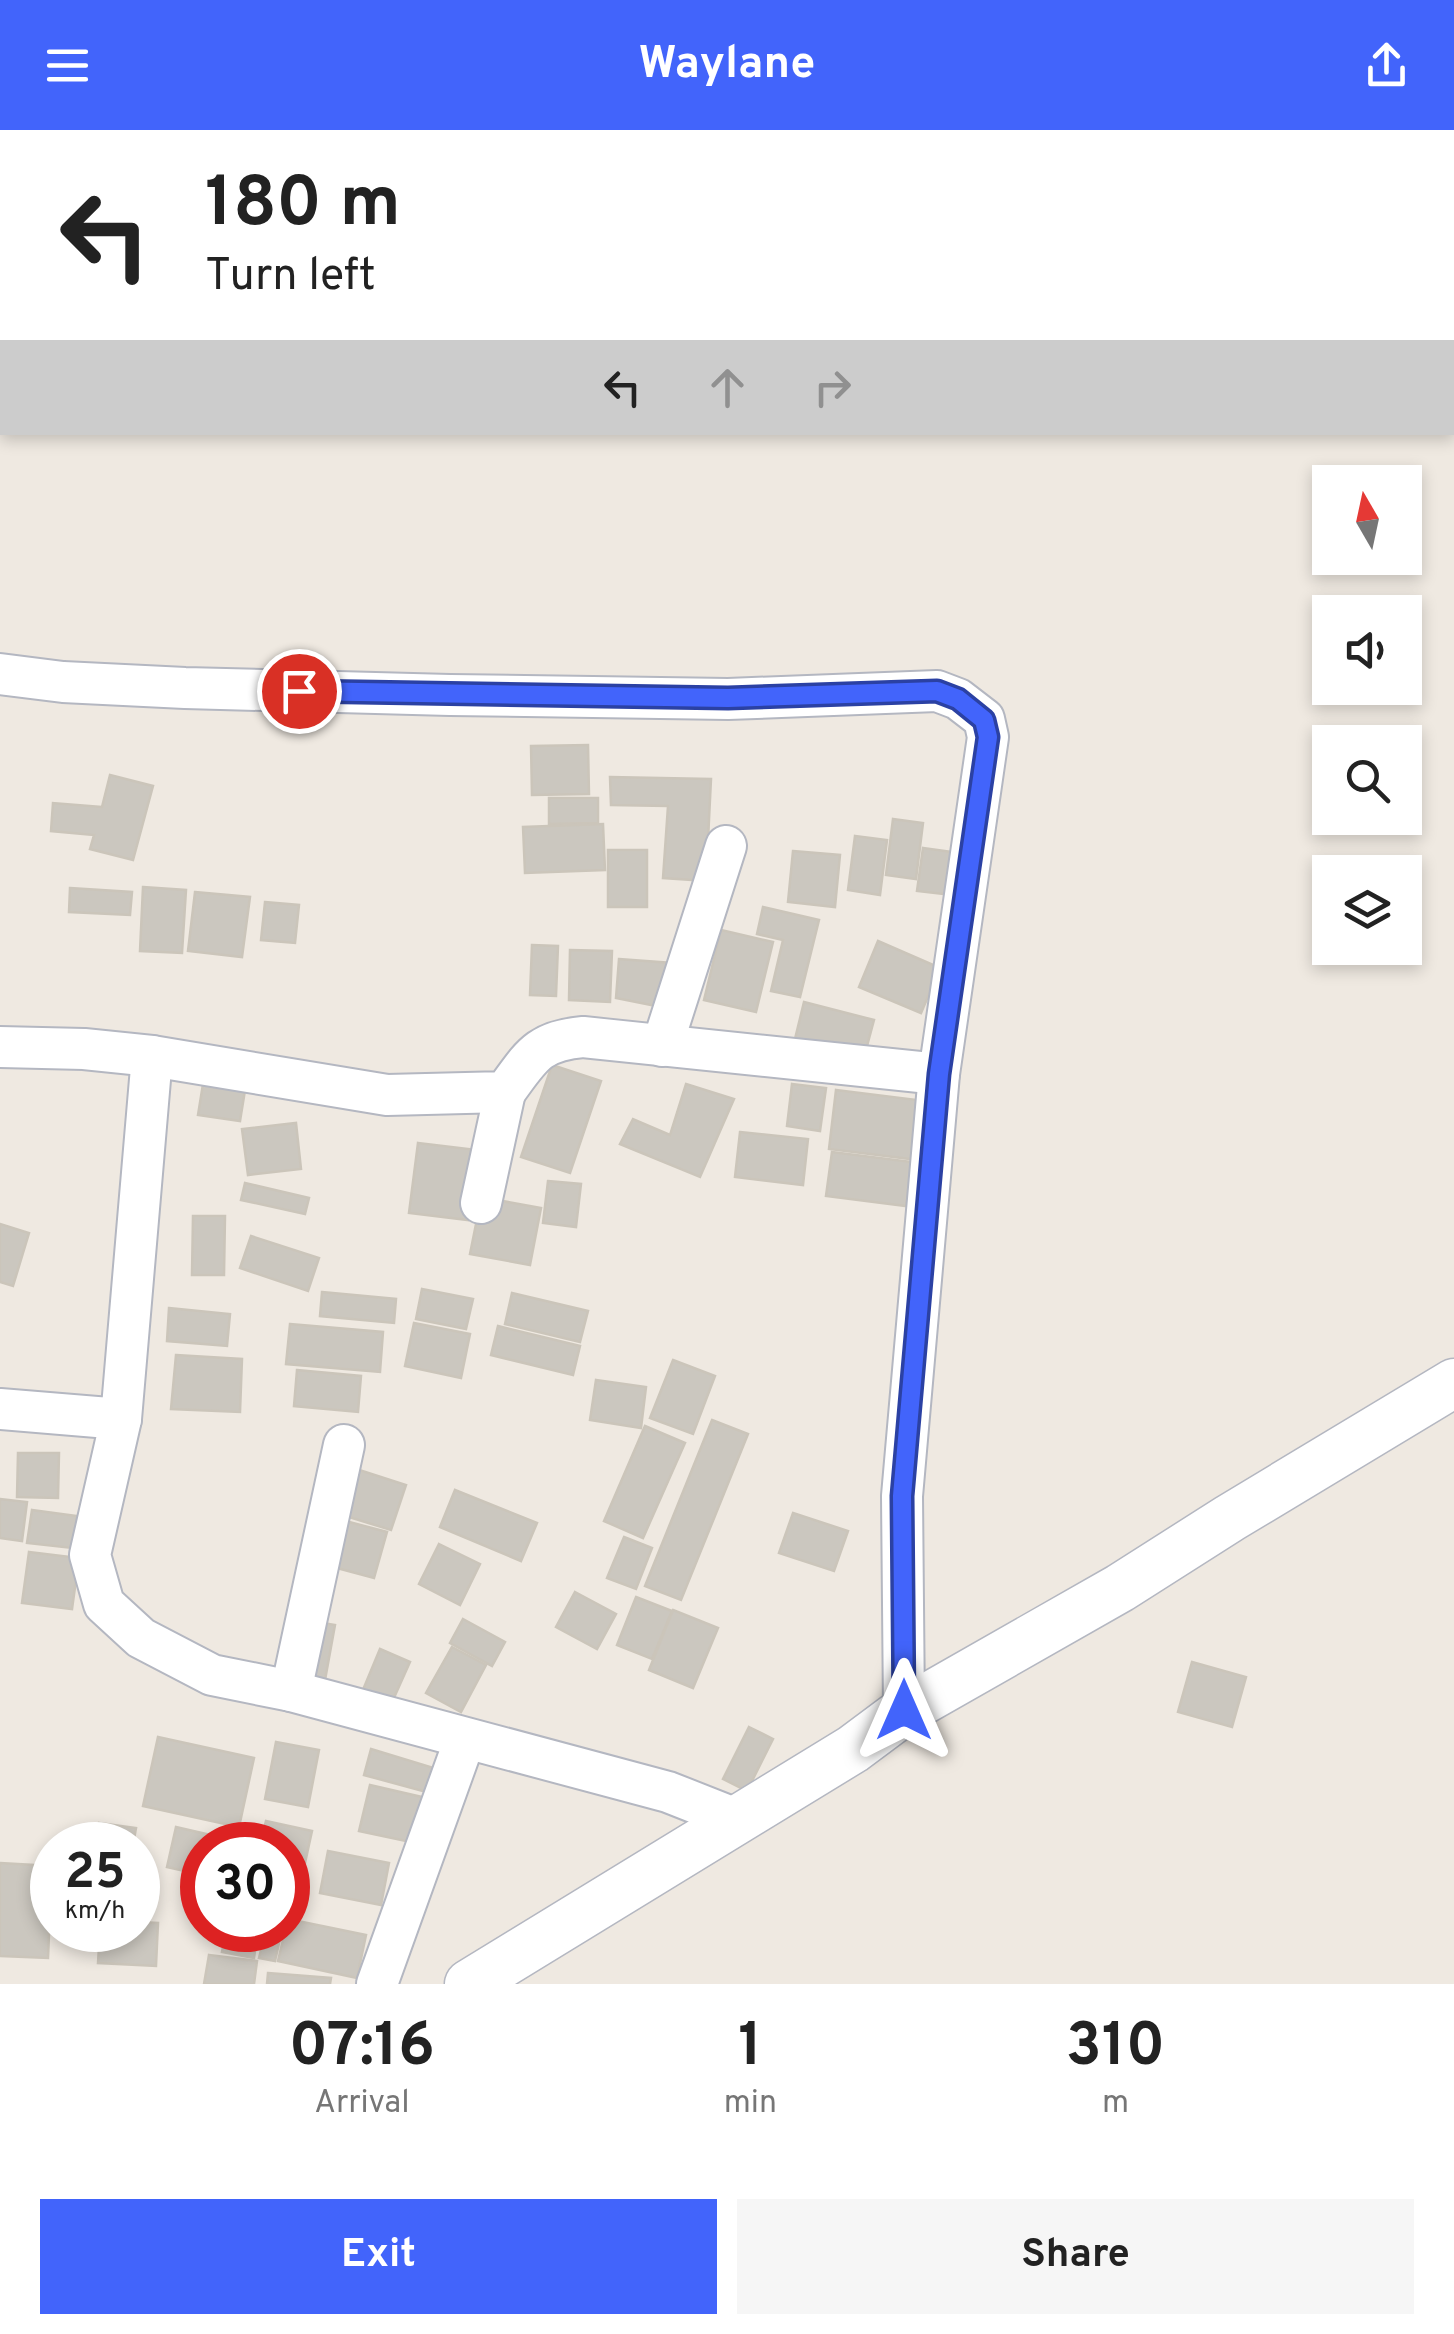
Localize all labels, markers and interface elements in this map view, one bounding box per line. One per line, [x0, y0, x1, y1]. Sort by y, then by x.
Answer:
text: Waylane [639, 37, 815, 94]
icon: menu [40, 38, 95, 93]
icon: share [1359, 38, 1414, 93]
text: 180 m [205, 162, 401, 251]
icon: left [40, 170, 170, 300]
text: Turn left [205, 249, 376, 306]
icon: left [595, 360, 650, 415]
icon: ahead [700, 360, 755, 415]
icon: right [805, 360, 860, 415]
north arrow [1312, 465, 1422, 575]
map controls [1312, 465, 1422, 965]
button: sound [1312, 595, 1422, 705]
pin [257, 649, 342, 734]
icon: arrive [272, 664, 327, 719]
button: search [1312, 725, 1422, 835]
button: layers [1312, 855, 1422, 965]
position arrow [852, 1658, 956, 1762]
speed limit sign: 30 [180, 1822, 310, 1952]
text: 25 [64, 1843, 126, 1906]
text: km/h [65, 1896, 125, 1928]
text: 07:16 [289, 2011, 435, 2087]
text: 1 [738, 2011, 762, 2087]
text: 310 [1066, 2011, 1165, 2087]
text: Arrival [314, 2084, 410, 2124]
text: min [724, 2084, 777, 2124]
text: m [1102, 2084, 1129, 2124]
button: Exit [40, 2199, 717, 2314]
button: Share [737, 2199, 1414, 2314]

